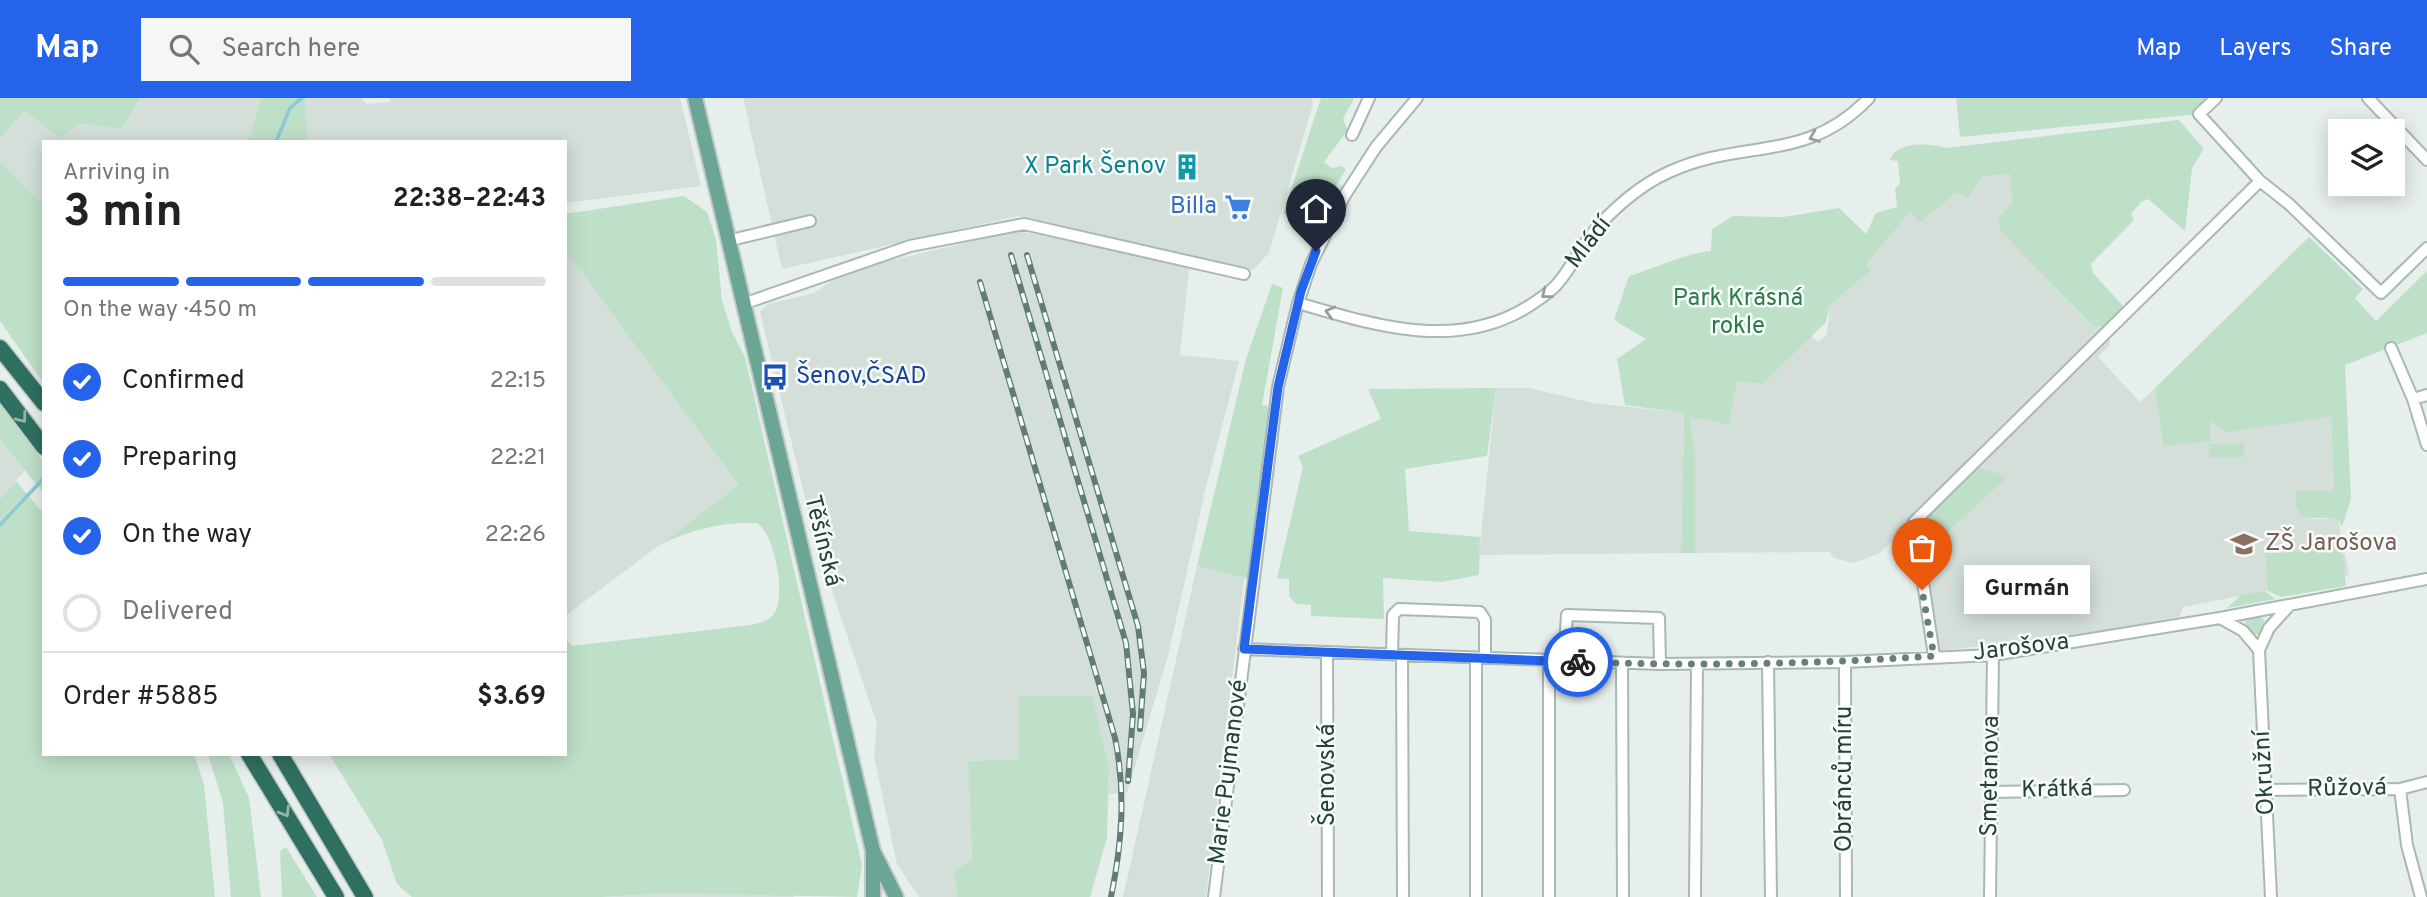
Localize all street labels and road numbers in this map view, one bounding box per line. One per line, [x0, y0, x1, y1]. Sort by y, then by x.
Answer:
street label: Mládí [1559, 209, 1620, 275]
street label: Těšínská [796, 492, 848, 590]
street label: Jarošova [1971, 627, 2071, 669]
street label: Marie Pujmanové [1203, 678, 1255, 866]
street label: Obránců míru [1830, 706, 1860, 852]
street label: Smetanova [1975, 715, 2007, 837]
street label: Šenovská [1311, 724, 1343, 826]
street label: Okružní [2248, 728, 2282, 816]
street label: Růžová [2307, 773, 2387, 805]
street label: Krátká [2021, 774, 2093, 806]

